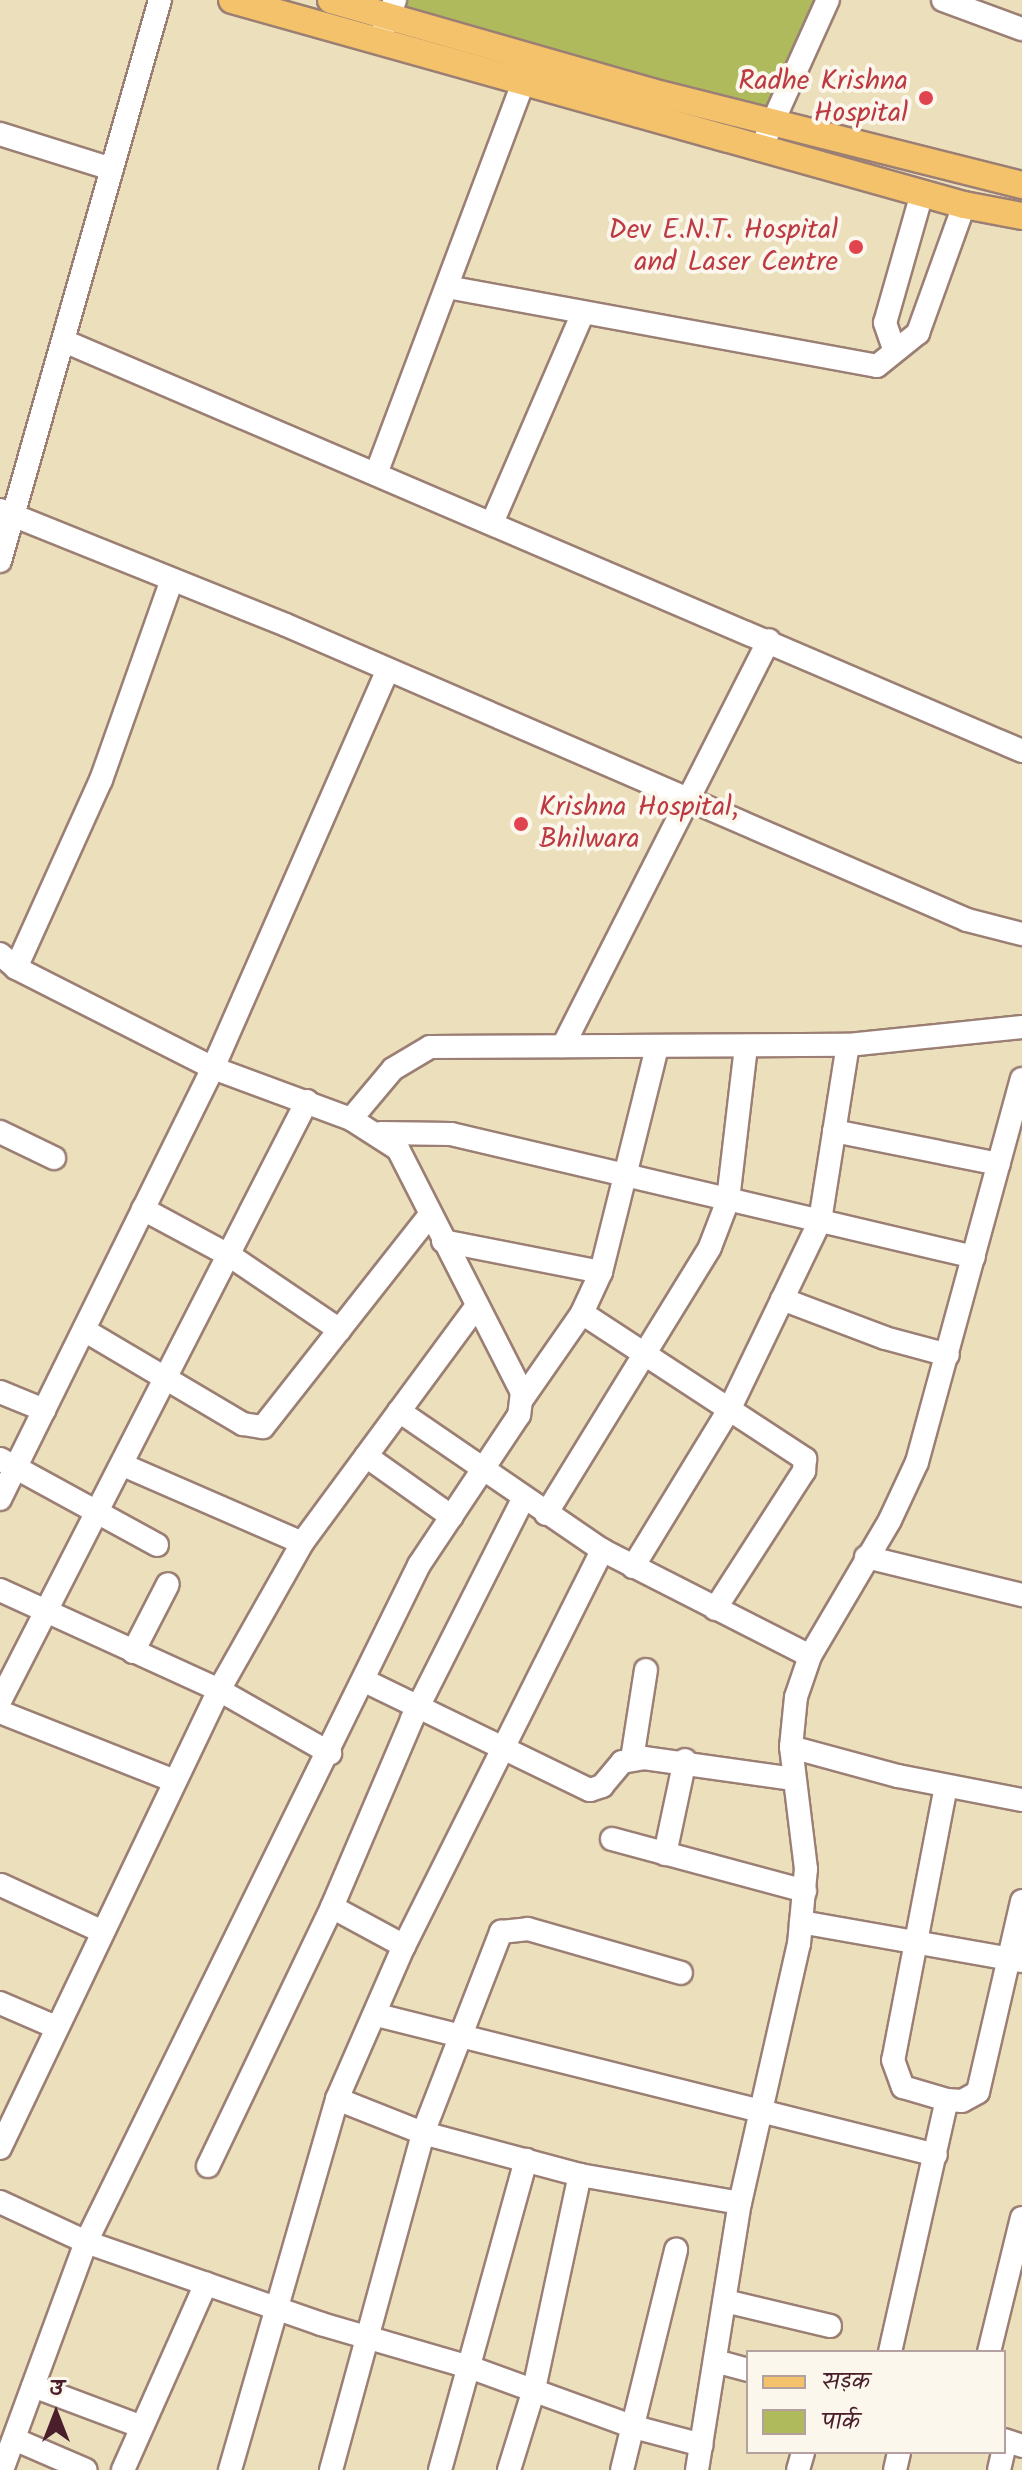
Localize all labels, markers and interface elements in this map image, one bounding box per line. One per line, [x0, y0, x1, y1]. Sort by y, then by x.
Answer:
place label: Radhe Krishna Hospital [738, 65, 908, 131]
marker: Radhe Krishna Hospital [915, 87, 937, 109]
place label: Dev E.N.T. Hospital and Laser Centre [609, 214, 838, 280]
marker: Dev E.N.T. Hospital and Laser Centre [845, 236, 867, 258]
place label: Krishna Hospital, Bhilwara [539, 791, 738, 857]
marker: Krishna Hospital, Bhilwara [510, 813, 532, 835]
legend [746, 2350, 1006, 2454]
text: सड़क [822, 2363, 870, 2402]
text: उ [49, 2372, 63, 2407]
north arrow [16, 2374, 96, 2454]
text: पार्क [822, 2403, 860, 2442]

